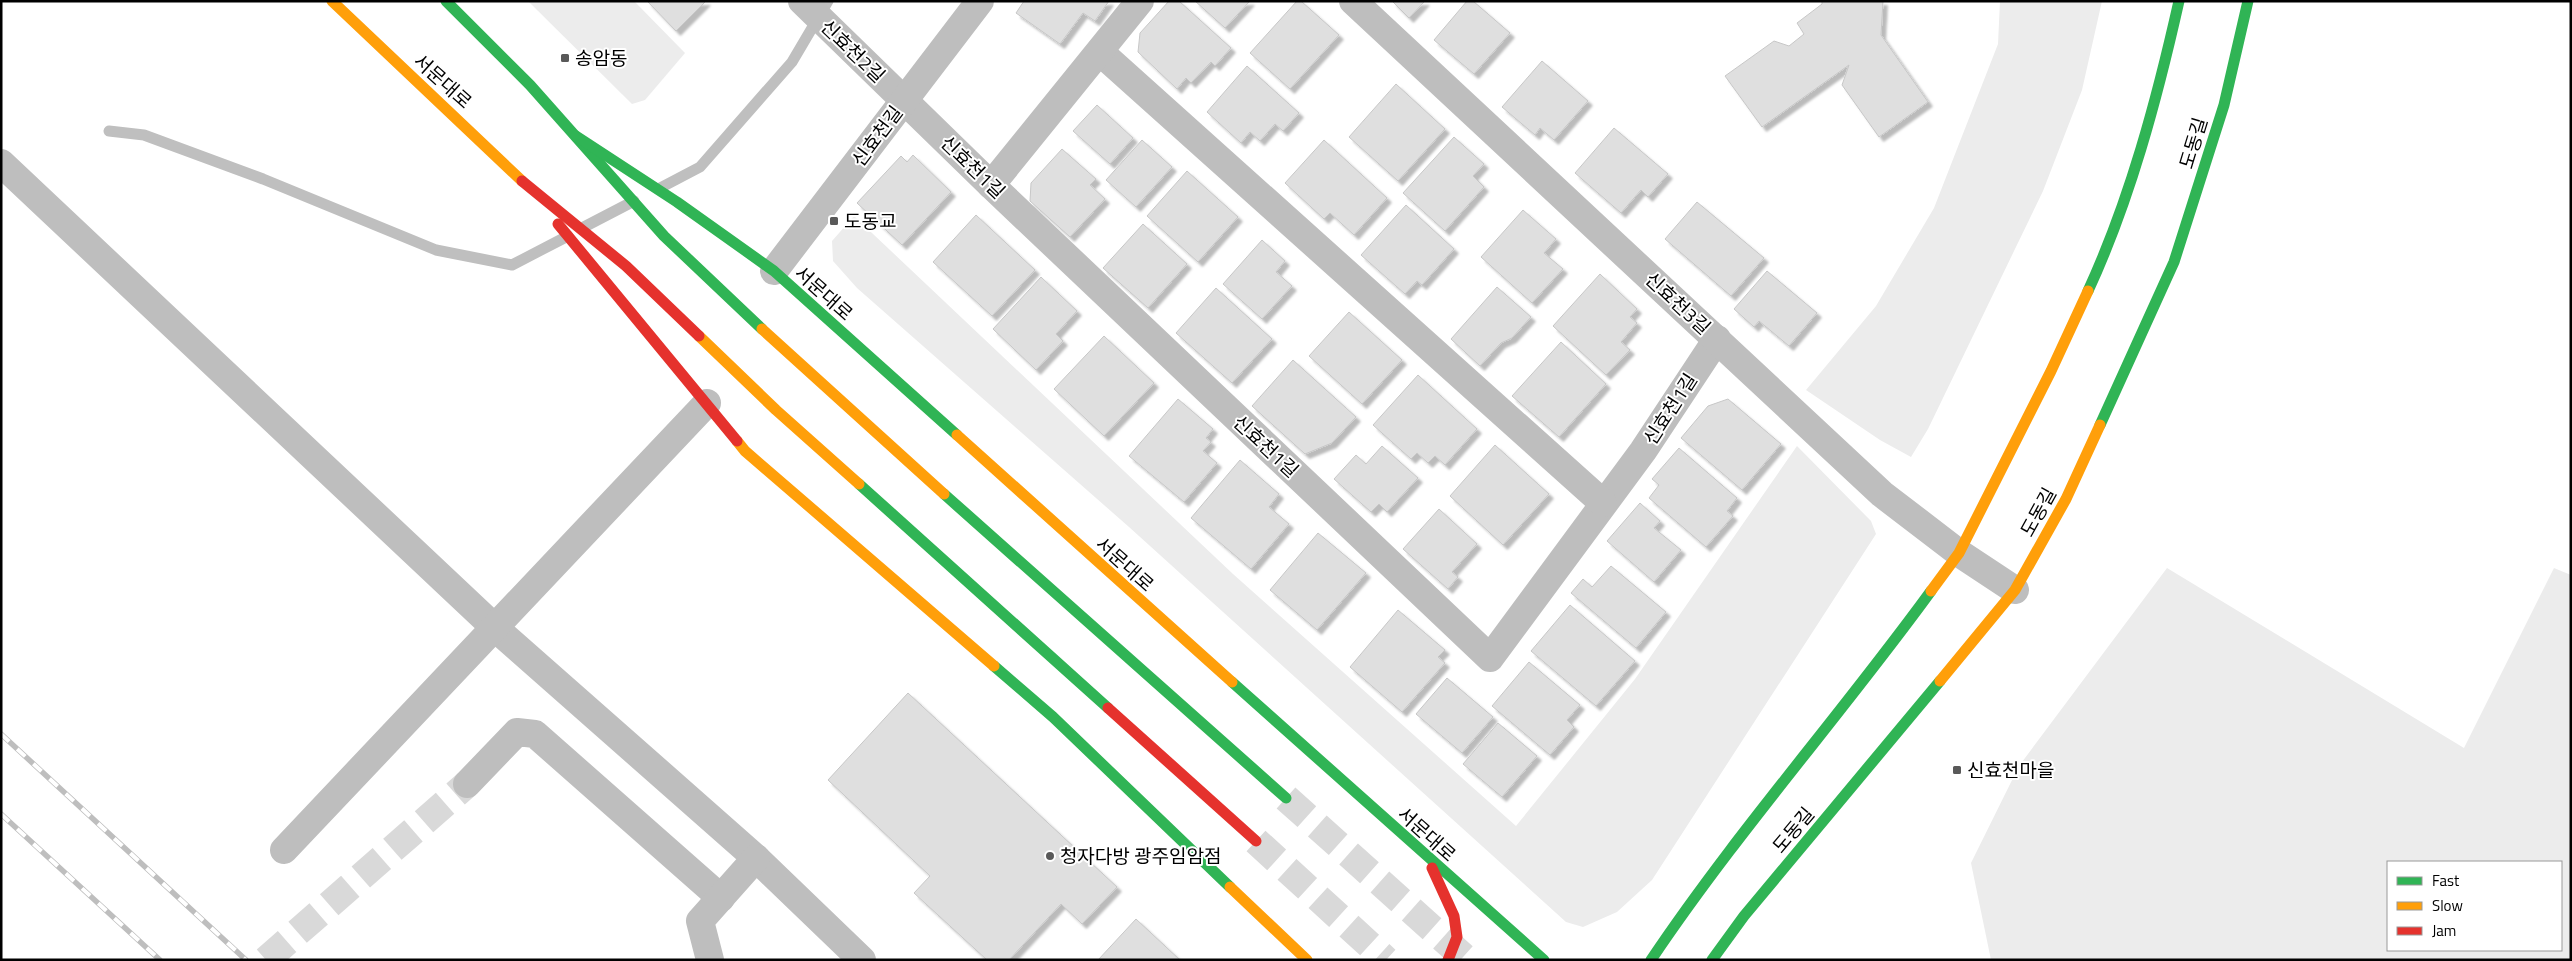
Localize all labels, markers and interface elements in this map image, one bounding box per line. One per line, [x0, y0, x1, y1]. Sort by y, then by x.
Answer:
street label: 신효천2길 [814, 12, 892, 89]
place label: 송암동 [575, 43, 627, 72]
street label: 서문대로 [408, 46, 479, 115]
marker: 송암동 [559, 52, 571, 64]
street label: 신효천길 [844, 99, 909, 172]
street label: 도동길 [2171, 114, 2214, 172]
street label: 신효천1길 [934, 128, 1012, 205]
place label: 도동교 [844, 206, 896, 235]
marker: 도동교 [828, 215, 840, 227]
street label: 서문대로 [789, 258, 860, 327]
street label: 신효천3길 [1639, 265, 1718, 341]
street label: 신효천1길 [1635, 367, 1704, 450]
street label: 신효천1길 [1227, 408, 1306, 484]
street label: 도동길 [2012, 482, 2063, 542]
street label: 서문대로 [1090, 529, 1161, 598]
place label: 신효천마을 [1967, 755, 2054, 784]
marker: 신효천마을 [1951, 764, 1963, 776]
street label: 서문대로 [1392, 799, 1463, 868]
street label: 도동길 [1765, 800, 1821, 859]
place label: 청자다방 광주임암점 [1060, 841, 1222, 870]
marker: 청자다방 광주임암점 [1044, 850, 1056, 862]
legend [2387, 861, 2562, 951]
text: Fast [2432, 869, 2460, 892]
text: Slow [2432, 894, 2463, 917]
text: Jam [2432, 919, 2456, 942]

